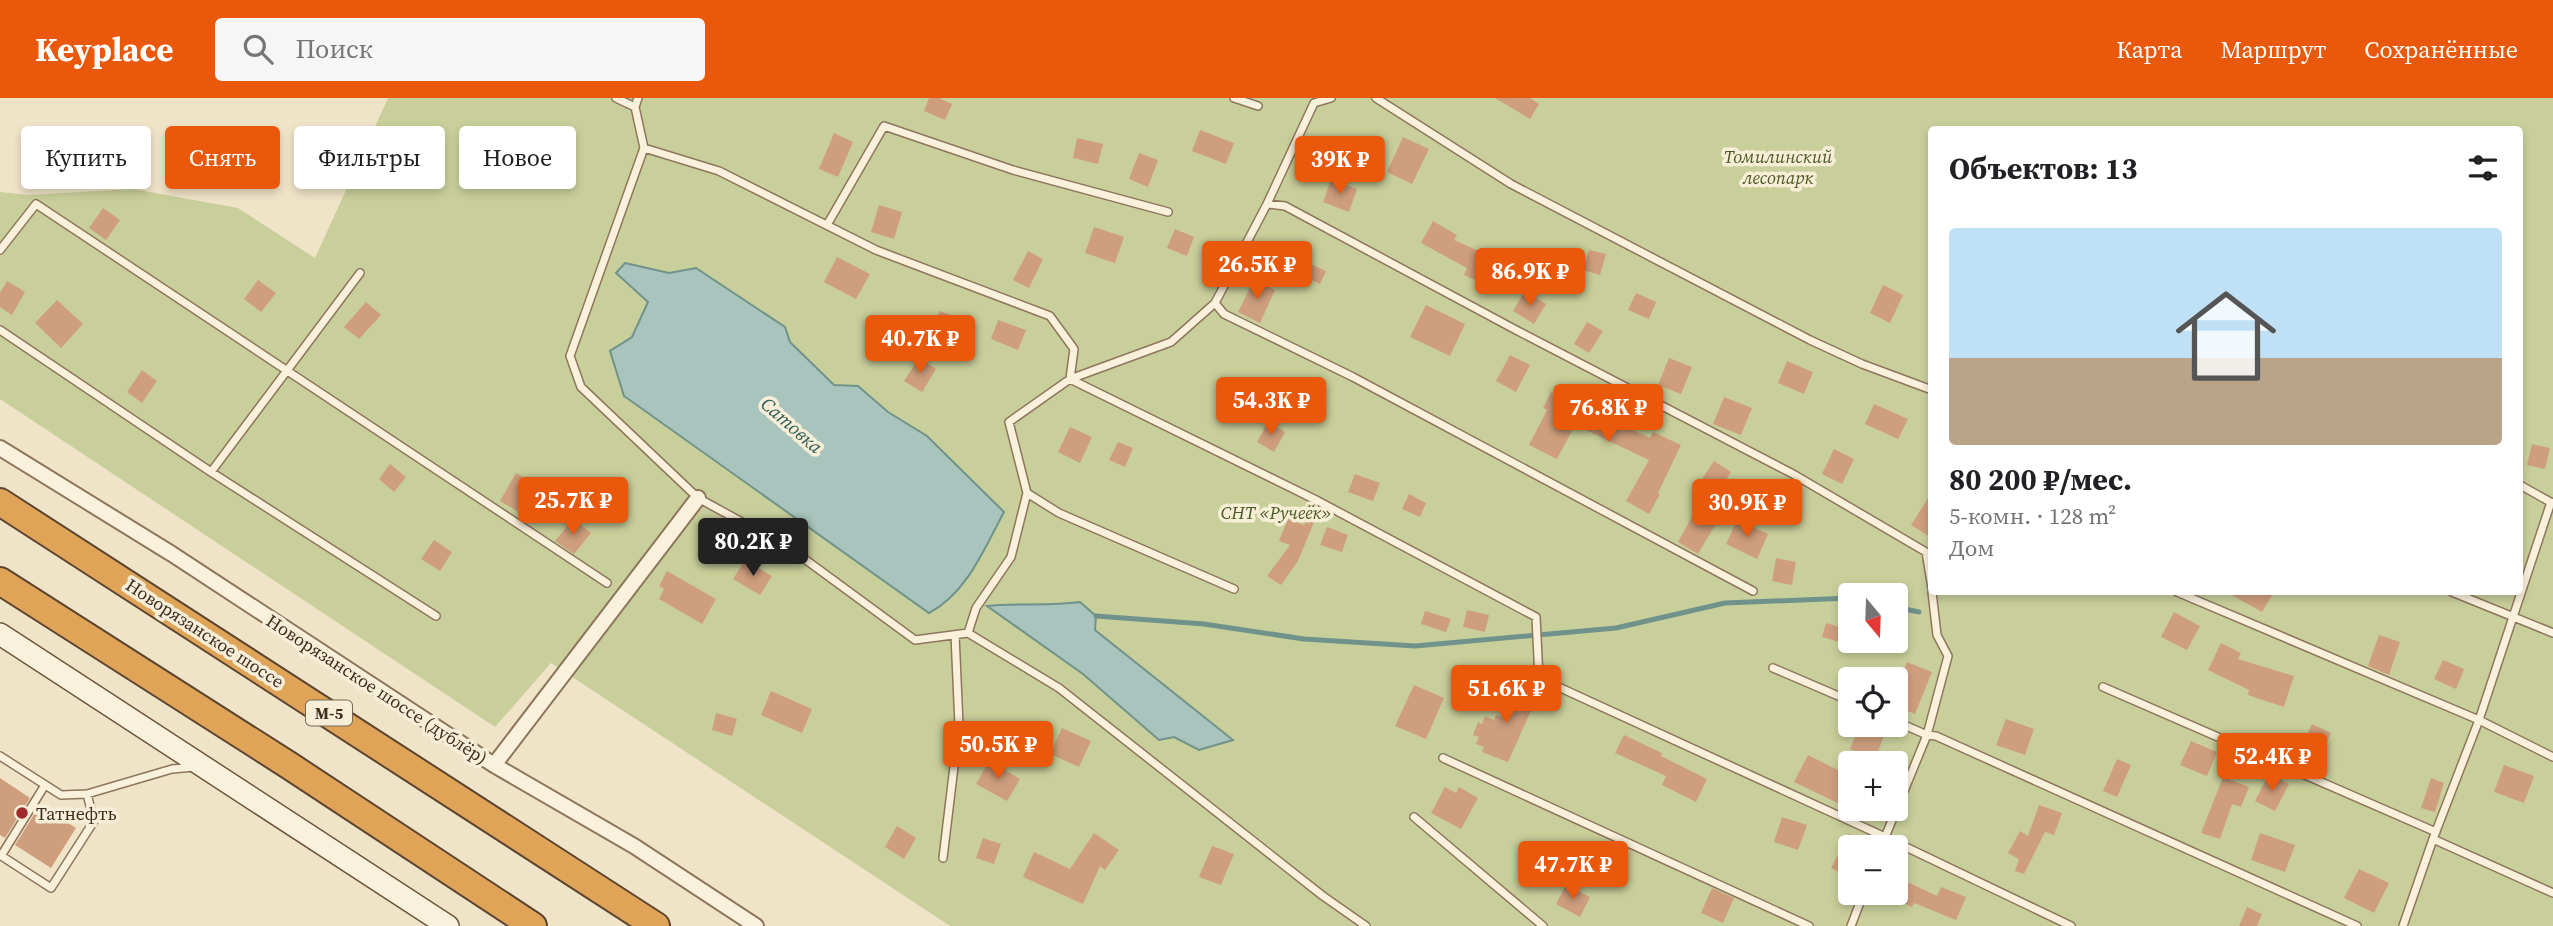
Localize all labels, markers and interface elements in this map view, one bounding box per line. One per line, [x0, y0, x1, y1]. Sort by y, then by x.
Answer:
search box [215, 18, 705, 81]
text: Keyplace [35, 27, 173, 72]
icon: search [239, 30, 277, 68]
text: Поиск [295, 31, 373, 67]
text: Карта [2116, 33, 2182, 66]
text: Маршрут [2220, 33, 2326, 66]
text: Сохранённые [2364, 33, 2518, 66]
chip: Купить [21, 126, 151, 189]
chip: Снять [165, 126, 280, 189]
chip: Фильтры [294, 126, 445, 189]
chip: Новое [459, 126, 576, 189]
pin: 39K ₽ [1291, 136, 1389, 196]
text: 39K ₽ [1311, 143, 1369, 175]
park label: Томилинский лесопарк [1724, 144, 1833, 190]
text: Объектов: 13 [1949, 148, 2137, 189]
icon: filters [2464, 149, 2502, 187]
pin: 26.5K ₽ [1192, 242, 1322, 301]
text: 26.5K ₽ [1218, 248, 1296, 280]
pin: 86.9K ₽ [1465, 248, 1595, 308]
text: 86.9K ₽ [1491, 255, 1569, 287]
icon: home [2163, 273, 2289, 399]
pin: 40.7K ₽ [855, 316, 985, 375]
text: 40.7K ₽ [881, 322, 959, 354]
pin: 54.3K ₽ [1206, 378, 1336, 437]
text: 54.3K ₽ [1232, 384, 1310, 416]
pin: 76.8K ₽ [1543, 384, 1673, 444]
water label: Сатовка [755, 391, 829, 459]
text: 76.8K ₽ [1569, 391, 1647, 423]
text: 80 200 ₽/мес. [1949, 459, 2132, 500]
pin: 25.7K ₽ [508, 478, 638, 537]
pin: 30.9K ₽ [1682, 480, 1812, 539]
text: 25.7K ₽ [534, 484, 612, 516]
text: 30.9K ₽ [1708, 486, 1786, 518]
park label: СНТ «Ручеёк» [1221, 500, 1331, 525]
text: 5-комн. · 128 m² [1949, 500, 2116, 532]
pin: 80.2K ₽ [688, 518, 818, 578]
text: 80.2K ₽ [714, 525, 792, 557]
text: Дом [1949, 532, 1994, 564]
street label: Новорязанское шоссе [121, 572, 289, 694]
north arrow [1838, 583, 1908, 653]
map controls [1838, 583, 1908, 905]
street label: Новорязанское шоссе (дублёр) [262, 608, 492, 770]
pin: 51.6K ₽ [1441, 666, 1571, 725]
button: locate [1838, 667, 1908, 737]
text: 51.6K ₽ [1467, 672, 1545, 704]
road number: М-5 [306, 700, 352, 726]
pin: 50.5K ₽ [933, 722, 1063, 781]
text: 50.5K ₽ [959, 728, 1037, 760]
pin: 52.4K ₽ [2207, 734, 2337, 793]
text: 52.4K ₽ [2233, 740, 2311, 772]
button: + [1838, 751, 1908, 821]
place label: Татнефть [36, 801, 117, 826]
marker: Татнефть [14, 805, 30, 821]
button: − [1838, 835, 1908, 905]
pin: 47.7K ₽ [1508, 842, 1638, 901]
text: 47.7K ₽ [1534, 848, 1612, 880]

